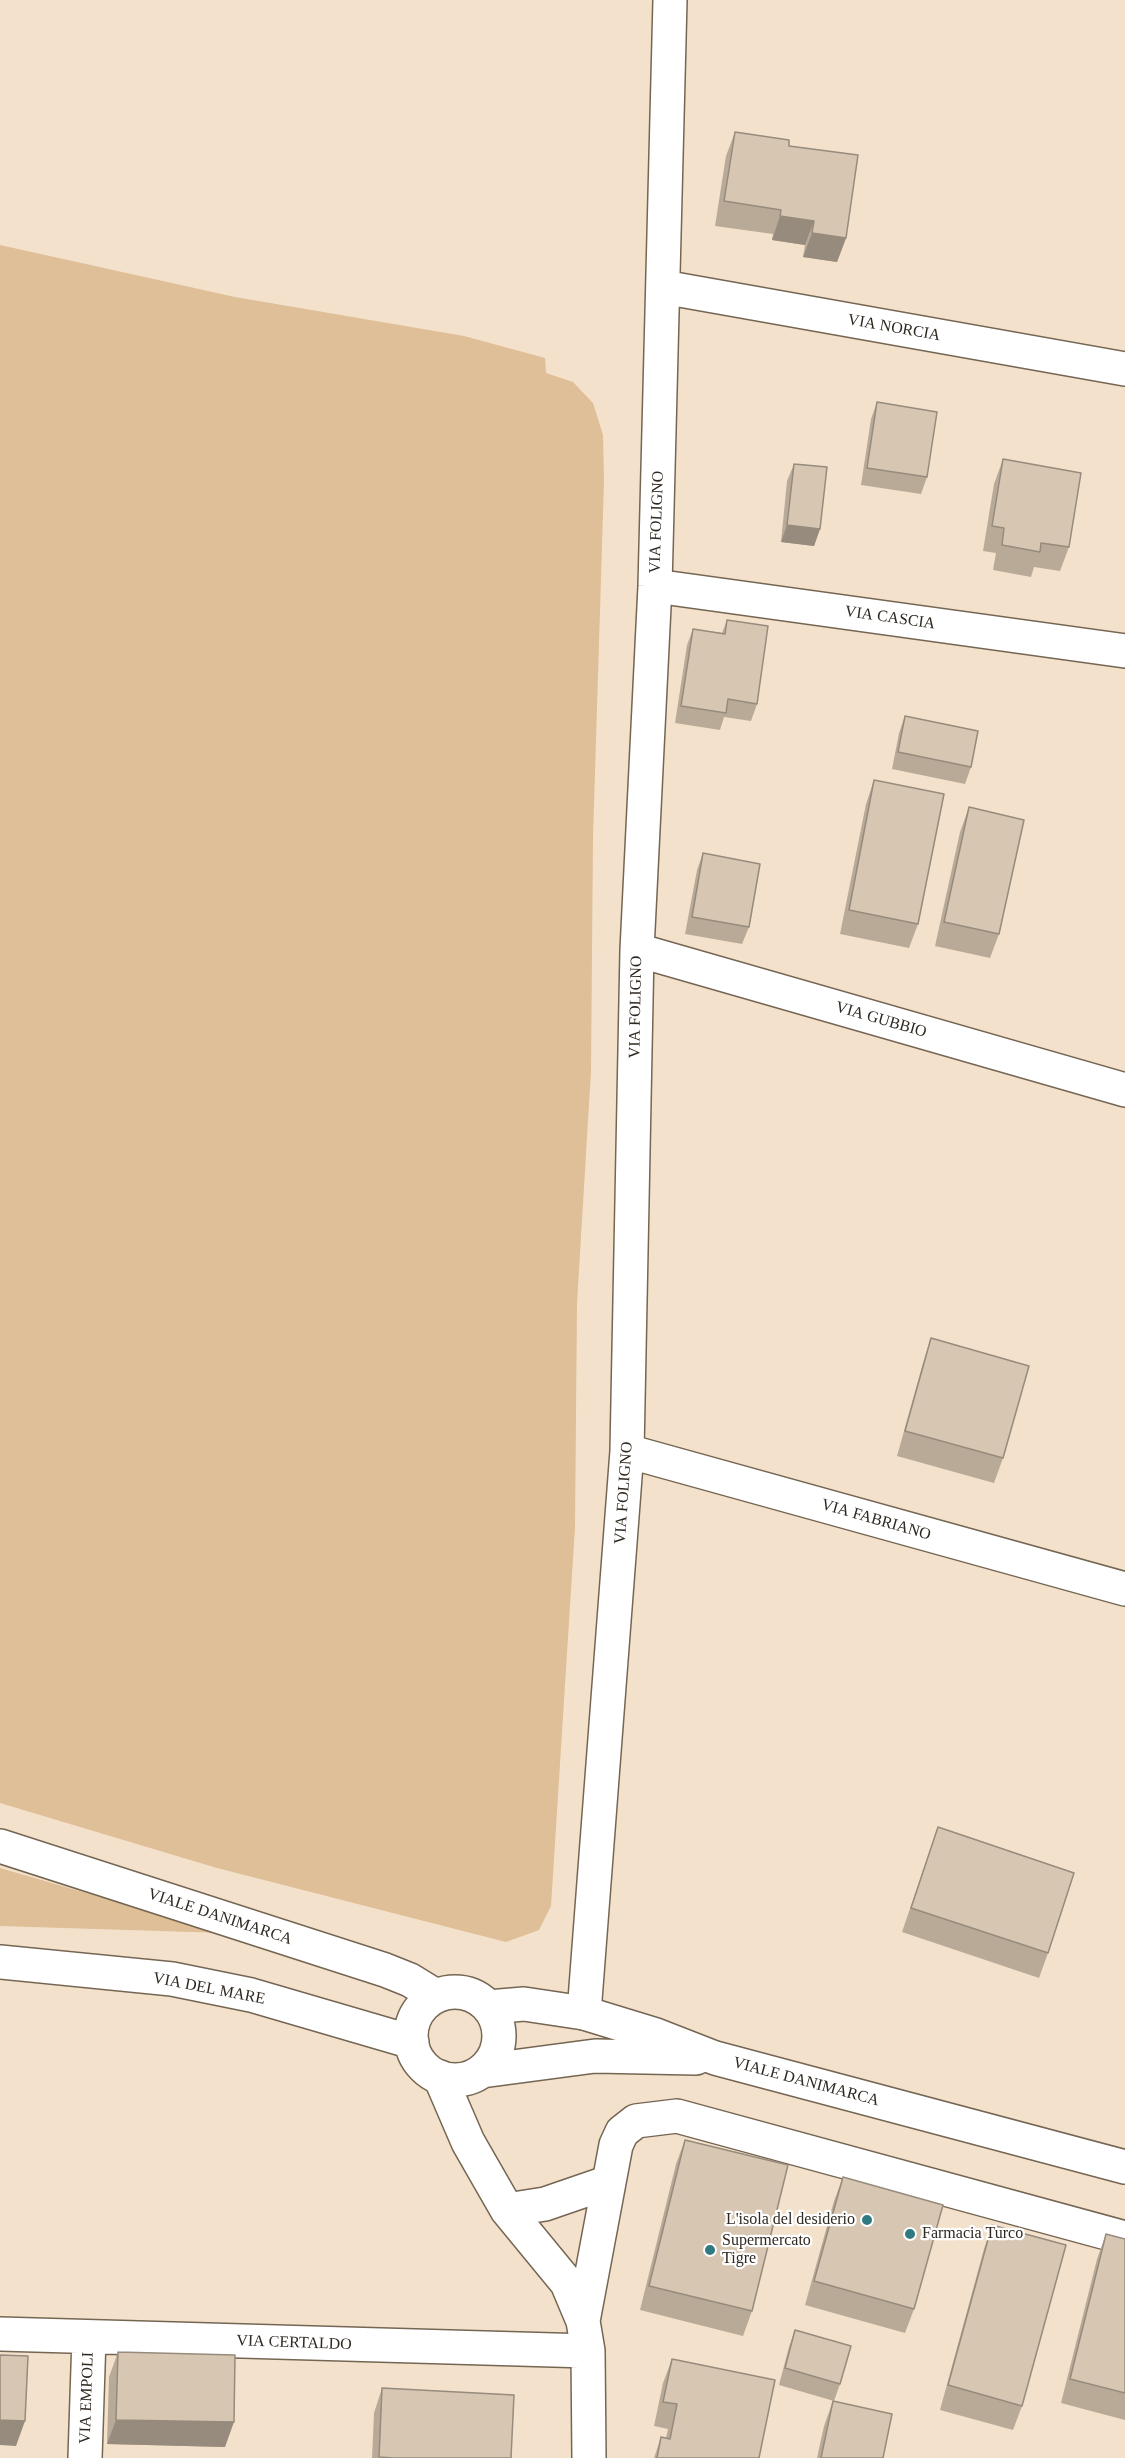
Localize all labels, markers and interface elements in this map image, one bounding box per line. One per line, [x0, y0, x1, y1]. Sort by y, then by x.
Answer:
street label: VIA NORCIA [846, 310, 942, 346]
street label: VIA FOLIGNO [646, 470, 668, 574]
street label: VIA CASCIA [844, 602, 936, 634]
street label: VIA FOLIGNO [626, 956, 646, 1058]
street label: VIA GUBBIO [833, 998, 929, 1042]
street label: VIA FOLIGNO [611, 1441, 637, 1545]
street label: VIA FABRIANO [819, 1495, 933, 1545]
street label: VIALE DANIMARCA [145, 1885, 295, 1949]
street label: VIA DEL MARE [151, 1969, 267, 2009]
street label: VIALE DANIMARCA [731, 2053, 881, 2111]
place label: L'isola del desiderio [726, 2210, 855, 2230]
marker: L'isola del desiderio [860, 2213, 874, 2227]
place label: Farmacia Turco [922, 2224, 1023, 2244]
marker: Farmacia Turco [903, 2227, 917, 2241]
place label: Supermercato Tigre [722, 2231, 811, 2269]
marker: Supermercato Tigre [703, 2243, 717, 2257]
street label: VIA CERTALDO [236, 2331, 352, 2355]
street label: VIA EMPOLI [76, 2352, 98, 2444]

